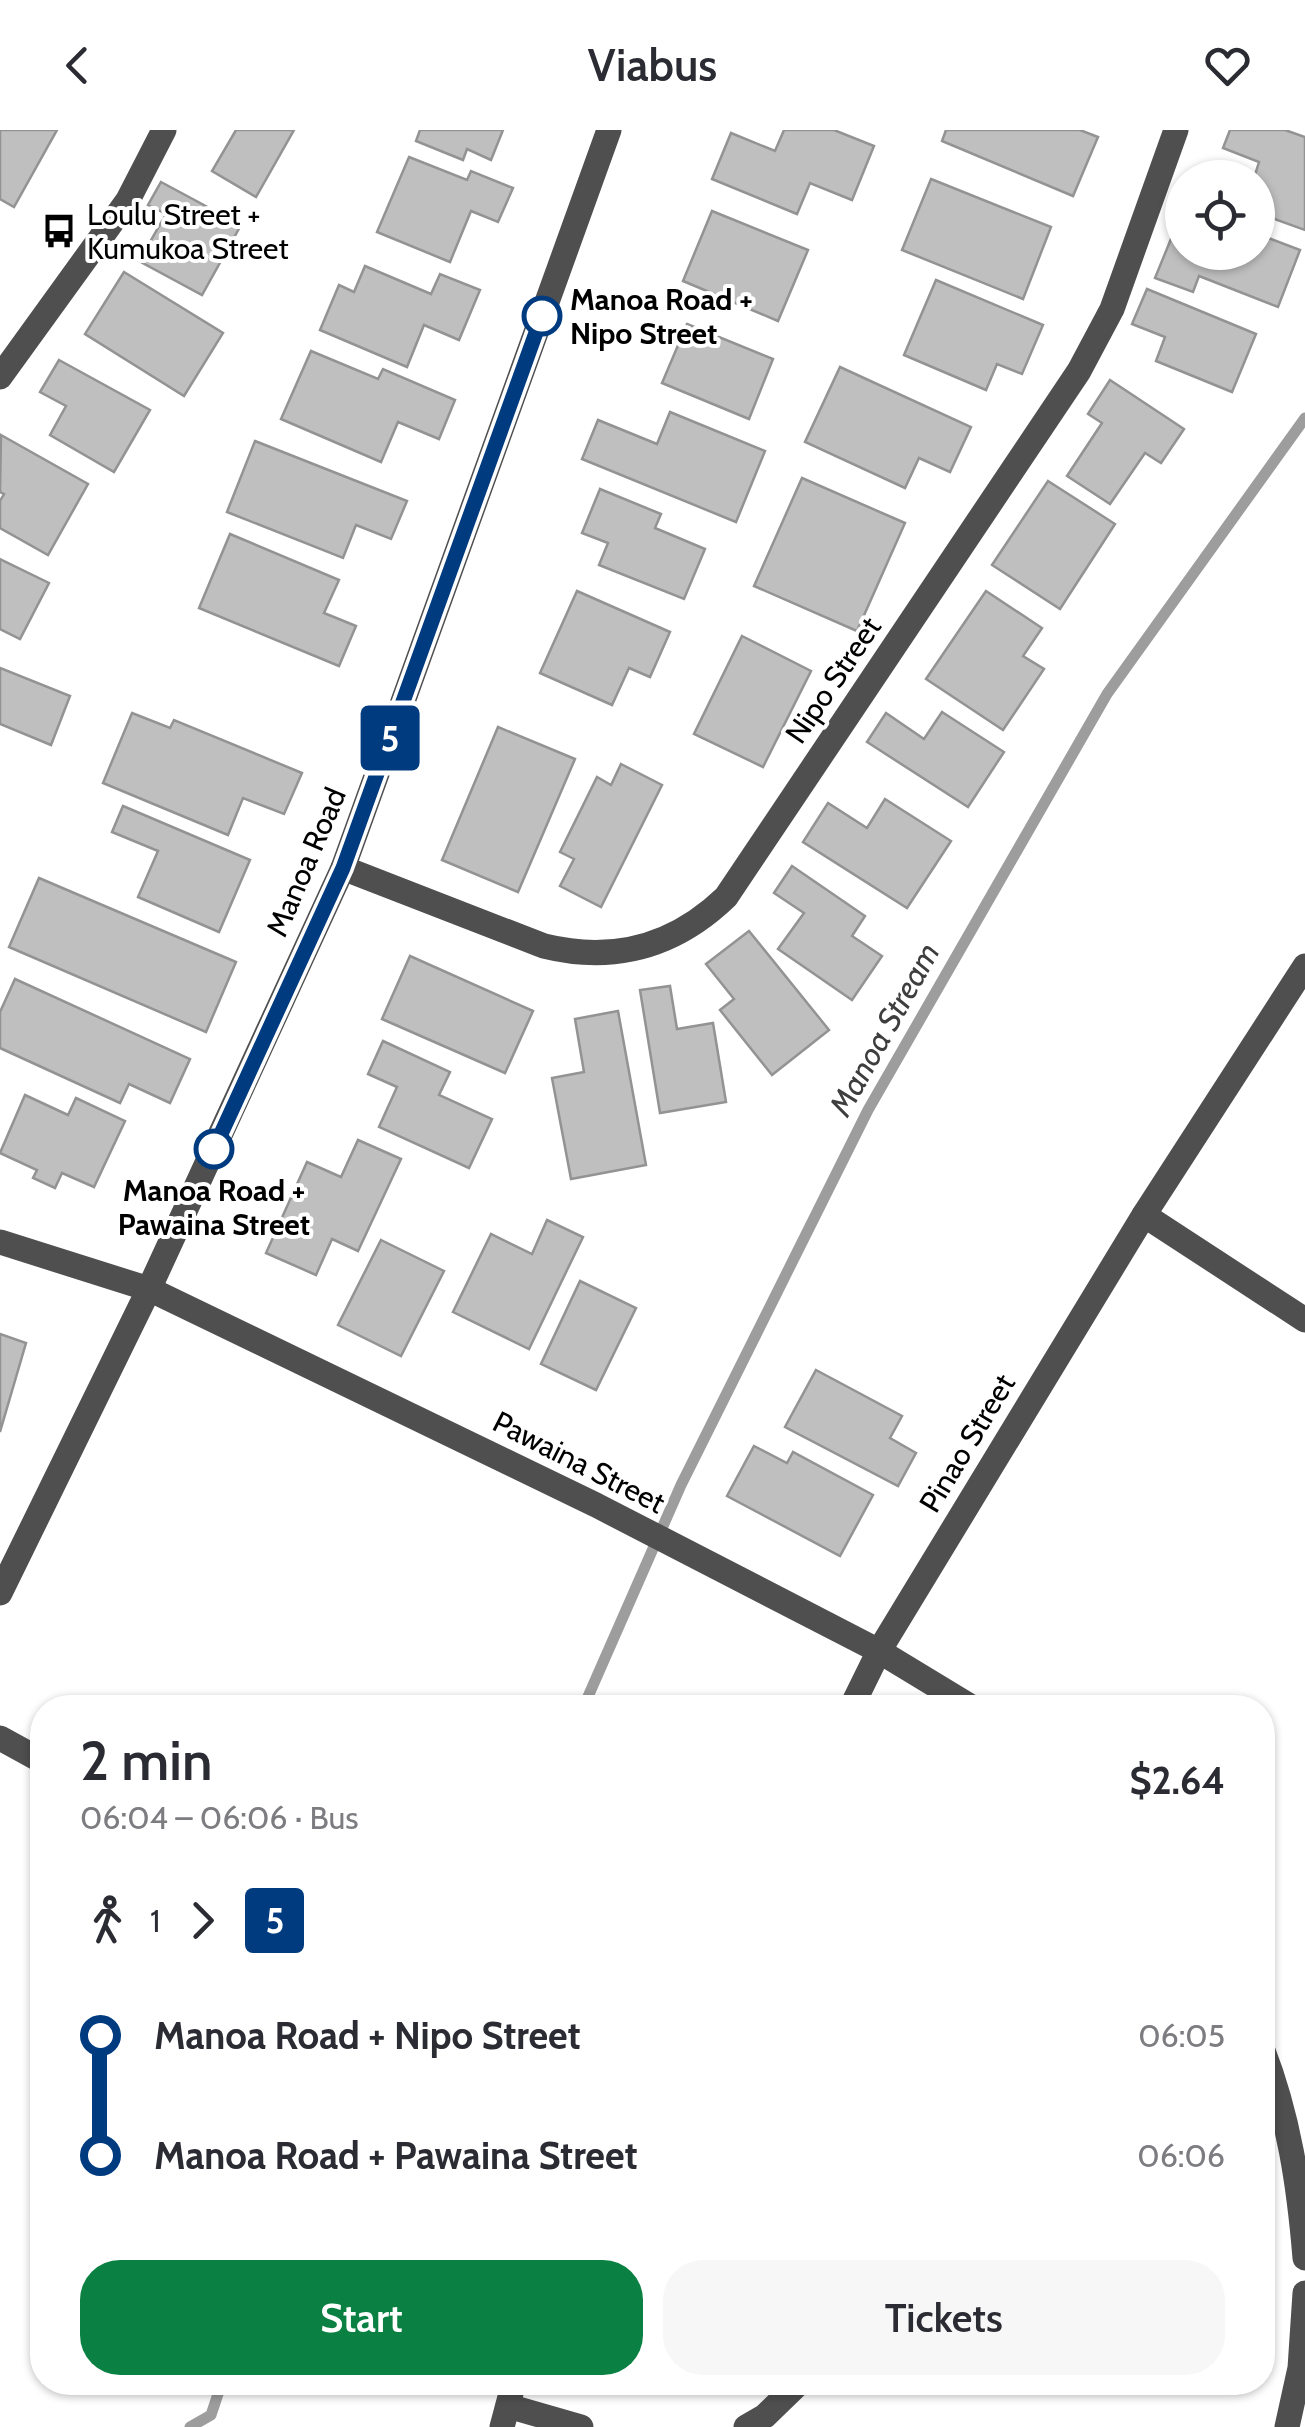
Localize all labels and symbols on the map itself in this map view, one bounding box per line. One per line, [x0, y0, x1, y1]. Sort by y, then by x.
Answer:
place label: Loulu Street + Kumukoa Street [87, 196, 289, 267]
bus stop icon: Loulu Street + Kumukoa Street [40, 212, 78, 250]
place label: Manoa Road + Nipo Street [570, 281, 753, 352]
marker: Manoa Road + Nipo Street [523, 297, 561, 335]
street label: Nipo Street [777, 610, 889, 750]
line badge: 5 [358, 706, 422, 770]
street label: Manoa Road [258, 782, 354, 942]
water label: Manoa Stream [820, 936, 948, 1123]
marker: Manoa Road + Pawaina Street [195, 1130, 233, 1168]
place label: Manoa Road + Pawaina Street [118, 1172, 310, 1243]
street label: Pinao Street [911, 1367, 1023, 1519]
street label: Pawaina Street [487, 1403, 671, 1521]

